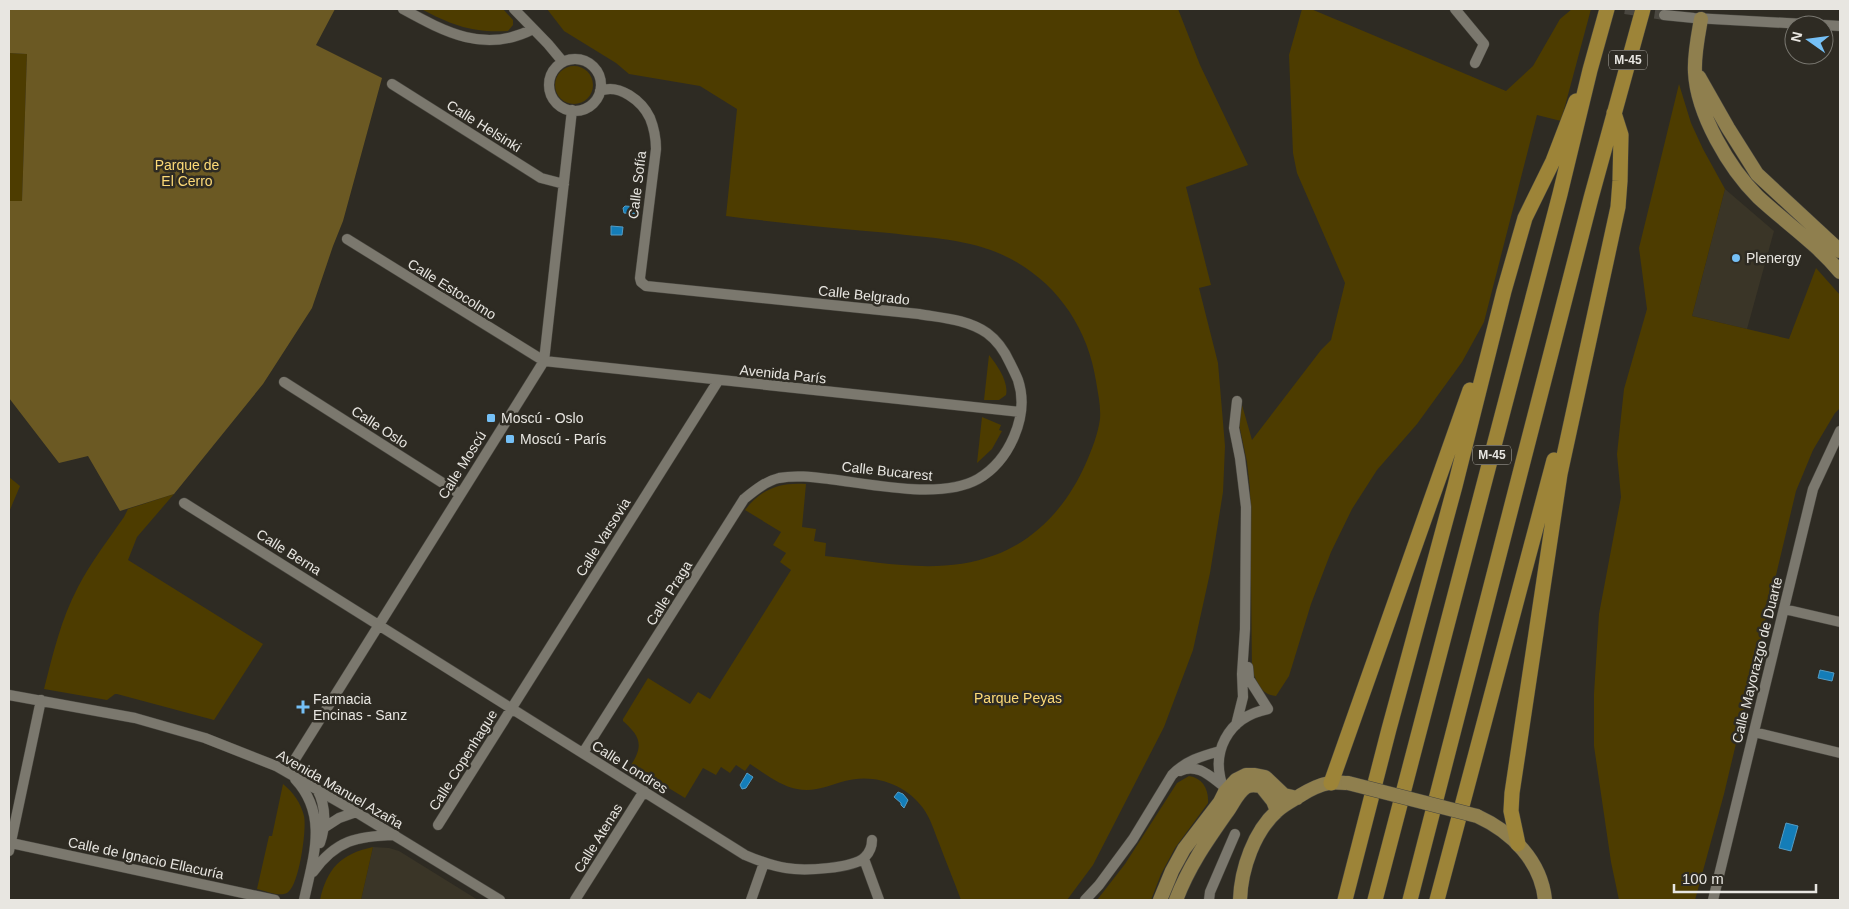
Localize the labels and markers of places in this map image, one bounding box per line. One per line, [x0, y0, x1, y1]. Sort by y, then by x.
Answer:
place label: Plenergy [1746, 250, 1801, 266]
marker: Plenergy [1730, 252, 1742, 264]
place label: Moscú - Oslo [501, 410, 584, 426]
marker: Moscú - Oslo [485, 412, 497, 424]
place label: Moscú - París [520, 431, 606, 447]
marker: Moscú - París [504, 433, 516, 445]
place label: Farmacia Encinas - Sanz [313, 691, 407, 723]
marker: Farmacia Encinas - Sanz [297, 701, 309, 713]

